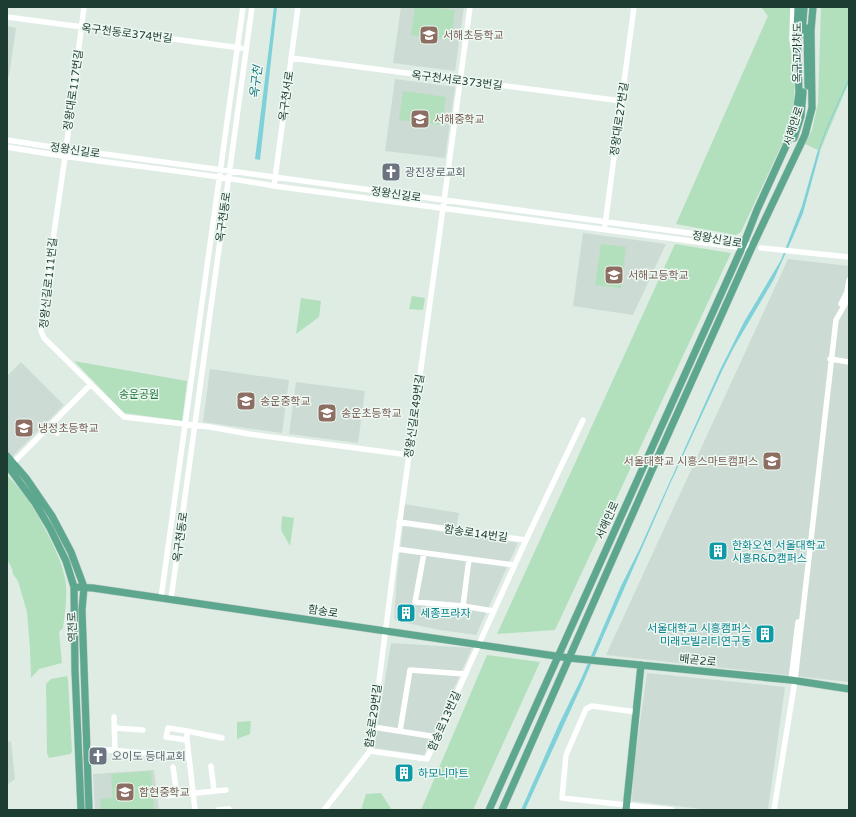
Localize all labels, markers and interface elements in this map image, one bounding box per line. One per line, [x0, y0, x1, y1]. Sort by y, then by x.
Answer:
street label: 옥구천동로374번길 [81, 21, 173, 46]
street label: 옥구고가차도 [791, 23, 804, 83]
school or university icon: 서해초등학교 [418, 24, 440, 46]
place label: 서해초등학교 [443, 29, 504, 42]
street label: 정왕대로117번길 [61, 49, 86, 131]
water label: 옥구천 [247, 63, 265, 99]
street label: 옥구천서로373번길 [411, 68, 503, 93]
street label: 옥구천서로 [277, 70, 296, 122]
street label: 정왕대로27번길 [608, 81, 631, 157]
street label: 서해안로 [781, 105, 806, 147]
school or university icon: 서해중학교 [409, 108, 431, 130]
place label: 서해중학교 [434, 113, 485, 126]
street label: 정왕신길로 [49, 141, 101, 160]
church icon: 광진장로교회 [380, 161, 402, 183]
place label: 광진장로교회 [405, 166, 466, 179]
street label: 정왕신길로 [370, 185, 422, 204]
street label: 옥구천동로 [214, 191, 233, 243]
street label: 정왕신길로 [691, 229, 743, 250]
street label: 정왕신길로111번길 [37, 237, 60, 329]
school or university icon: 서해고등학교 [603, 264, 625, 286]
place label: 서해고등학교 [628, 269, 689, 282]
street label: 정왕신길로49번길 [402, 373, 427, 459]
park label: 송운공원 [119, 388, 159, 401]
school or university icon: 송운중학교 [235, 390, 257, 412]
place label: 송운중학교 [260, 395, 311, 408]
school or university icon: 송운초등학교 [316, 402, 338, 424]
place label: 송운초등학교 [341, 407, 402, 420]
school or university icon: 냉정초등학교 [13, 417, 35, 439]
place label: 냉정초등학교 [38, 422, 99, 435]
school or university icon: 서울대학교 시흥스마트캠퍼스 [761, 450, 783, 472]
place label: 서울대학교 시흥스마트캠퍼스 [624, 455, 758, 468]
street label: 서해안로 [593, 499, 622, 541]
street label: 옥구천동로 [171, 511, 190, 563]
street label: 함송로14번길 [443, 523, 509, 544]
place label: 한화오션 서울대학교 시흥R&D캠퍼스 [732, 539, 826, 565]
building icon: 한화오션 서울대학교 시흥R&D캠퍼스 [707, 540, 729, 562]
building icon: 세종프라자 [395, 602, 417, 624]
street label: 함송로 [307, 603, 339, 620]
place label: 세종프라자 [420, 607, 471, 620]
street label: 역전로 [65, 612, 80, 642]
place label: 서울대학교 시흥캠퍼스 미래모빌리티연구동 [647, 622, 751, 648]
building icon: 서울대학교 시흥캠퍼스 미래모빌리티연구동 [754, 623, 776, 645]
street label: 배곧2로 [679, 652, 717, 669]
street label: 함송로29번길 [363, 683, 384, 749]
street label: 함송로13번길 [425, 689, 463, 753]
church icon: 오이도 등대교회 [87, 745, 109, 767]
place label: 오이도 등대교회 [112, 750, 186, 763]
building icon: 하모니마트 [393, 762, 415, 784]
place label: 하모니마트 [418, 767, 469, 780]
school or university icon: 함현중학교 [114, 781, 136, 803]
place label: 함현중학교 [139, 786, 190, 799]

